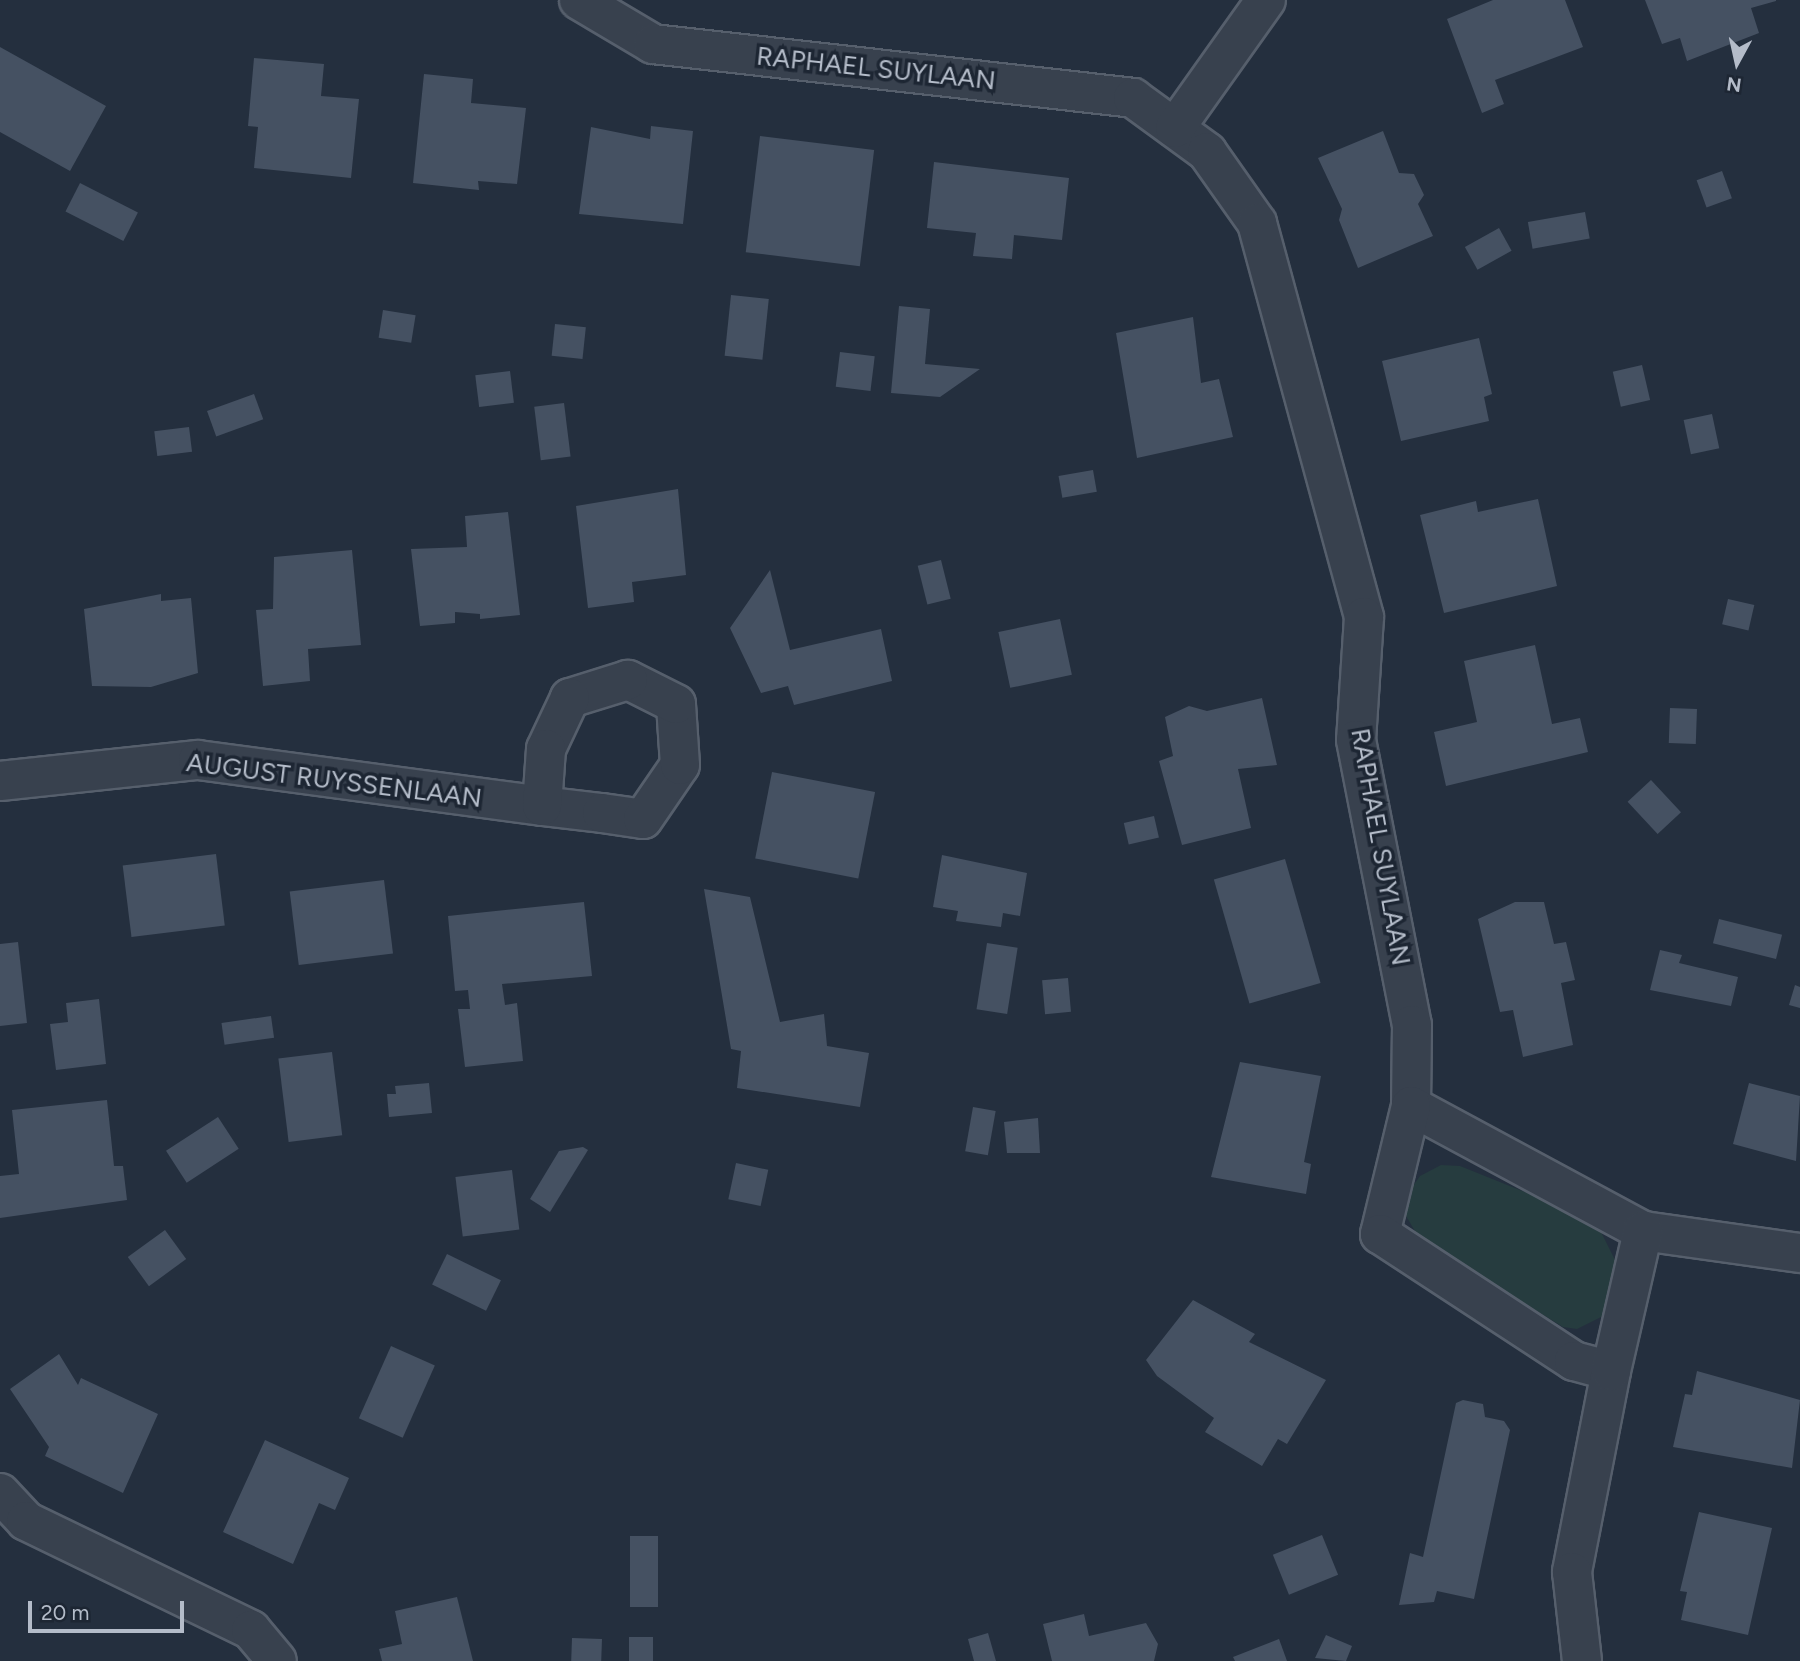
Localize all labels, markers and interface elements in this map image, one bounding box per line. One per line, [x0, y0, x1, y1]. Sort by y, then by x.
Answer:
north arrow [1702, 28, 1772, 98]
street label: RAPHAEL SUYLAAN [755, 41, 997, 97]
text: N [1725, 72, 1743, 97]
street label: RAPHAEL SUYLAAN [1344, 726, 1416, 968]
street label: AUGUST RUYSSENLAAN [185, 747, 483, 815]
scale bar [32, 1588, 187, 1632]
text: 20 m [41, 1600, 89, 1625]

